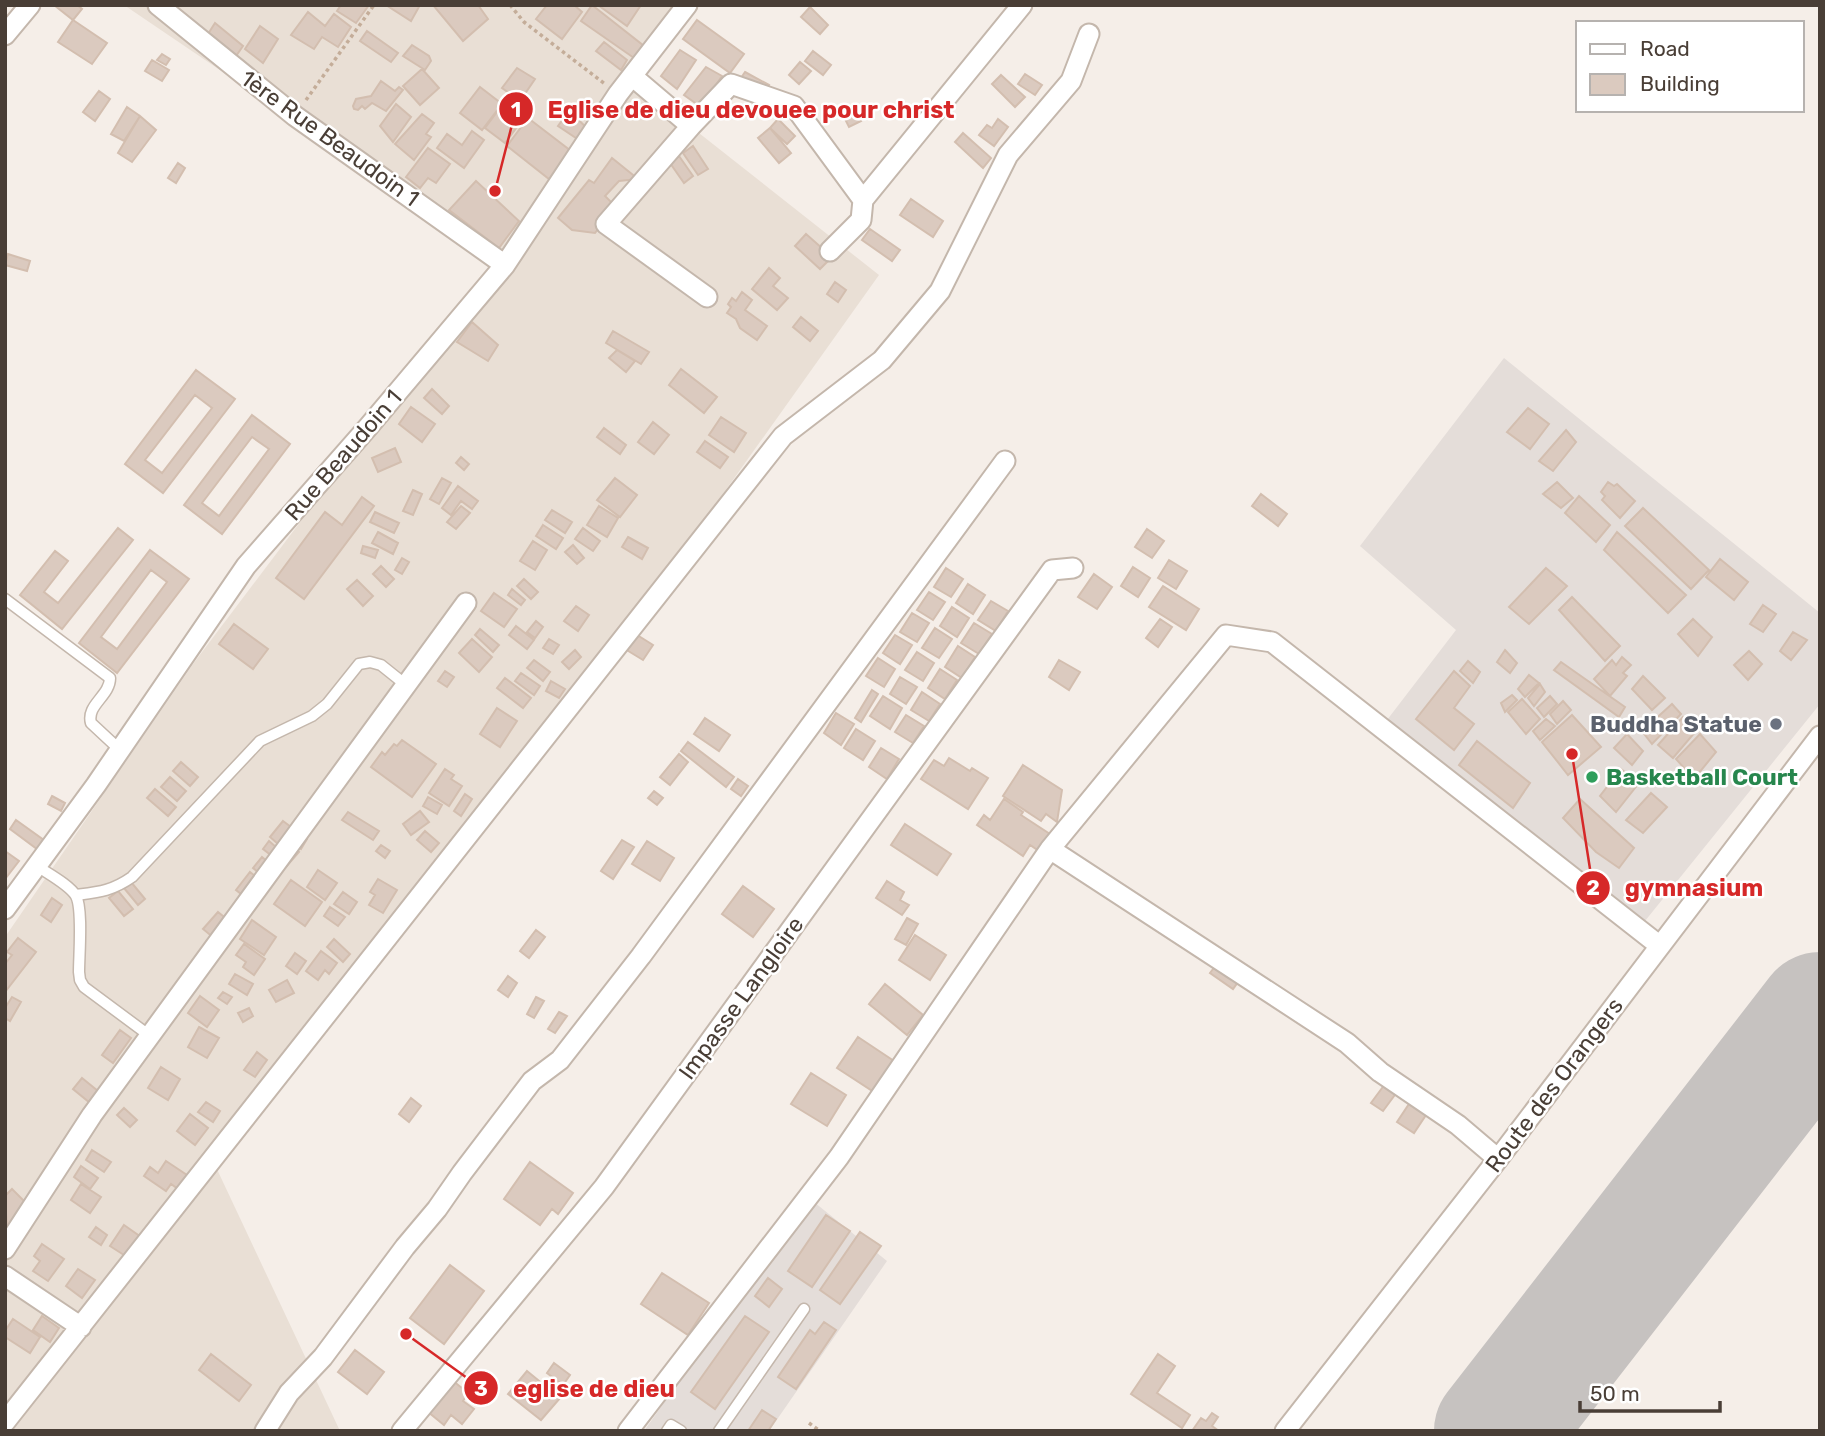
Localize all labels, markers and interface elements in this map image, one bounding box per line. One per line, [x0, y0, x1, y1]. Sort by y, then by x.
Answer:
legend [1576, 21, 1804, 112]
text: Road [1640, 36, 1690, 61]
street label: 1ère Rue Beaudoin 1 [235, 64, 425, 212]
text: Building [1640, 71, 1720, 96]
callout: Eglise de dieu devouee pour christ [498, 87, 969, 132]
text: Eglise de dieu devouee pour christ [547, 96, 955, 124]
text: 1 [511, 97, 521, 122]
street label: Rue Beaudoin 1 [279, 384, 407, 526]
place label: Buddha Statue [1590, 710, 1762, 738]
marker: Buddha Statue [1768, 716, 1784, 732]
place label: Basketball Court [1606, 763, 1798, 791]
marker: Basketball Court [1584, 769, 1600, 785]
callout: gymnasium [1575, 865, 1777, 910]
text: gymnasium [1625, 874, 1763, 902]
text: 2 [1586, 875, 1600, 900]
street label: Impasse Langloire [673, 911, 809, 1085]
street label: Route des Orangers [1479, 992, 1629, 1178]
callout: eglise de dieu [464, 1366, 689, 1411]
scale bar [1580, 1370, 1720, 1414]
text: eglise de dieu [513, 1375, 675, 1403]
text: 3 [474, 1376, 488, 1401]
text: 50 m [1590, 1381, 1640, 1406]

